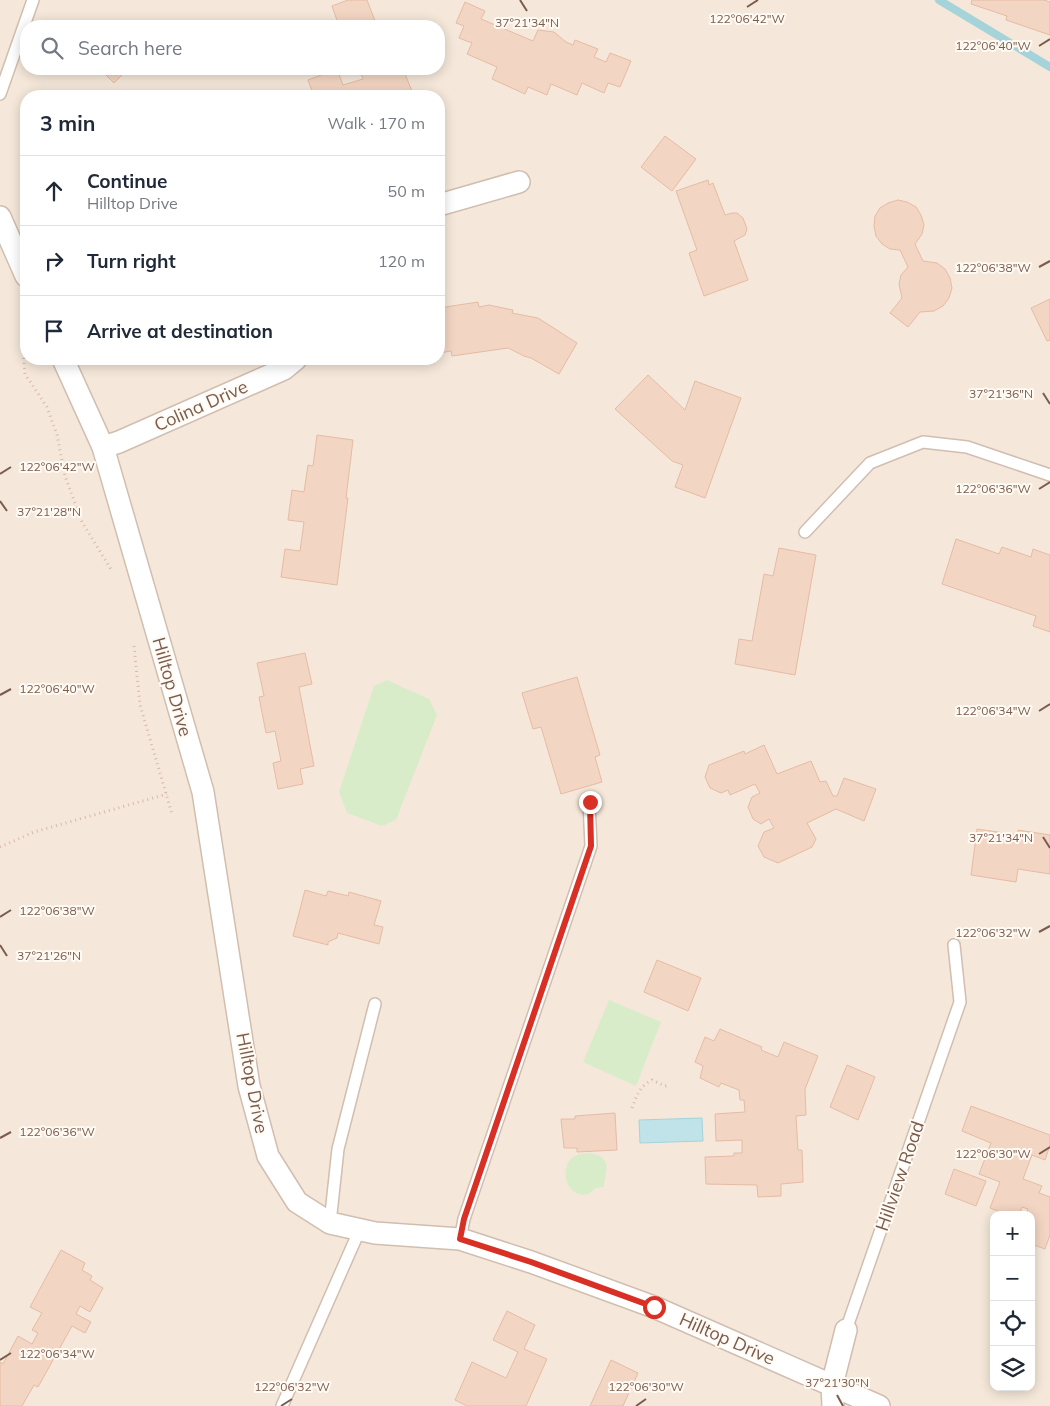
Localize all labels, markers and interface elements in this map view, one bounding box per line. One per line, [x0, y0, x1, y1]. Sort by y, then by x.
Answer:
text: 122°06'42"W [709, 11, 785, 26]
text: 37°21'34"N [495, 15, 559, 30]
search box [20, 20, 445, 75]
icon: search [38, 34, 66, 62]
text: Search here [78, 36, 182, 60]
text: 122°06'40"W [955, 38, 1031, 53]
text: 3 min [40, 110, 95, 136]
text: Walk · 170 m [327, 113, 425, 133]
text: Continue [87, 169, 167, 193]
icon: ahead [40, 177, 68, 205]
text: 50 m [388, 181, 425, 201]
text: Hilltop Drive [87, 193, 178, 213]
icon: right [40, 247, 68, 275]
text: Turn right [87, 249, 176, 273]
text: 120 m [378, 251, 425, 271]
text: 122°06'38"W [955, 260, 1031, 275]
icon: arrive [40, 317, 68, 345]
text: Arrive at destination [87, 319, 273, 343]
street label: Colina Drive [150, 375, 251, 436]
text: 37°21'36"N [969, 386, 1033, 401]
text: 122°06'42"W [19, 459, 95, 474]
text: 122°06'36"W [955, 481, 1031, 496]
text: 37°21'28"N [17, 504, 81, 519]
street label: Hilltop Drive [147, 635, 198, 739]
text: 122°06'40"W [19, 681, 95, 696]
text: 122°06'34"W [955, 703, 1031, 718]
route end [579, 791, 602, 814]
text: 37°21'34"N [969, 830, 1033, 845]
text: 122°06'38"W [19, 903, 95, 918]
text: 122°06'32"W [955, 925, 1031, 940]
text: 37°21'26"N [17, 948, 81, 963]
street label: Hilltop Drive [231, 1031, 274, 1135]
street label: Hillview Road [870, 1118, 929, 1234]
text: 122°06'36"W [19, 1124, 95, 1139]
text: 122°06'30"W [955, 1146, 1031, 1161]
map controls [990, 1211, 1035, 1391]
button: + [990, 1211, 1035, 1256]
button: − [990, 1256, 1035, 1301]
route start [643, 1296, 666, 1319]
button: locate [990, 1301, 1035, 1346]
street label: Hilltop Drive [676, 1307, 779, 1370]
text: 122°06'34"W [19, 1346, 95, 1361]
button: layers [990, 1346, 1035, 1391]
text: 37°21'30"N [805, 1375, 869, 1390]
text: 122°06'32"W [254, 1379, 330, 1394]
text: 122°06'30"W [608, 1379, 684, 1394]

